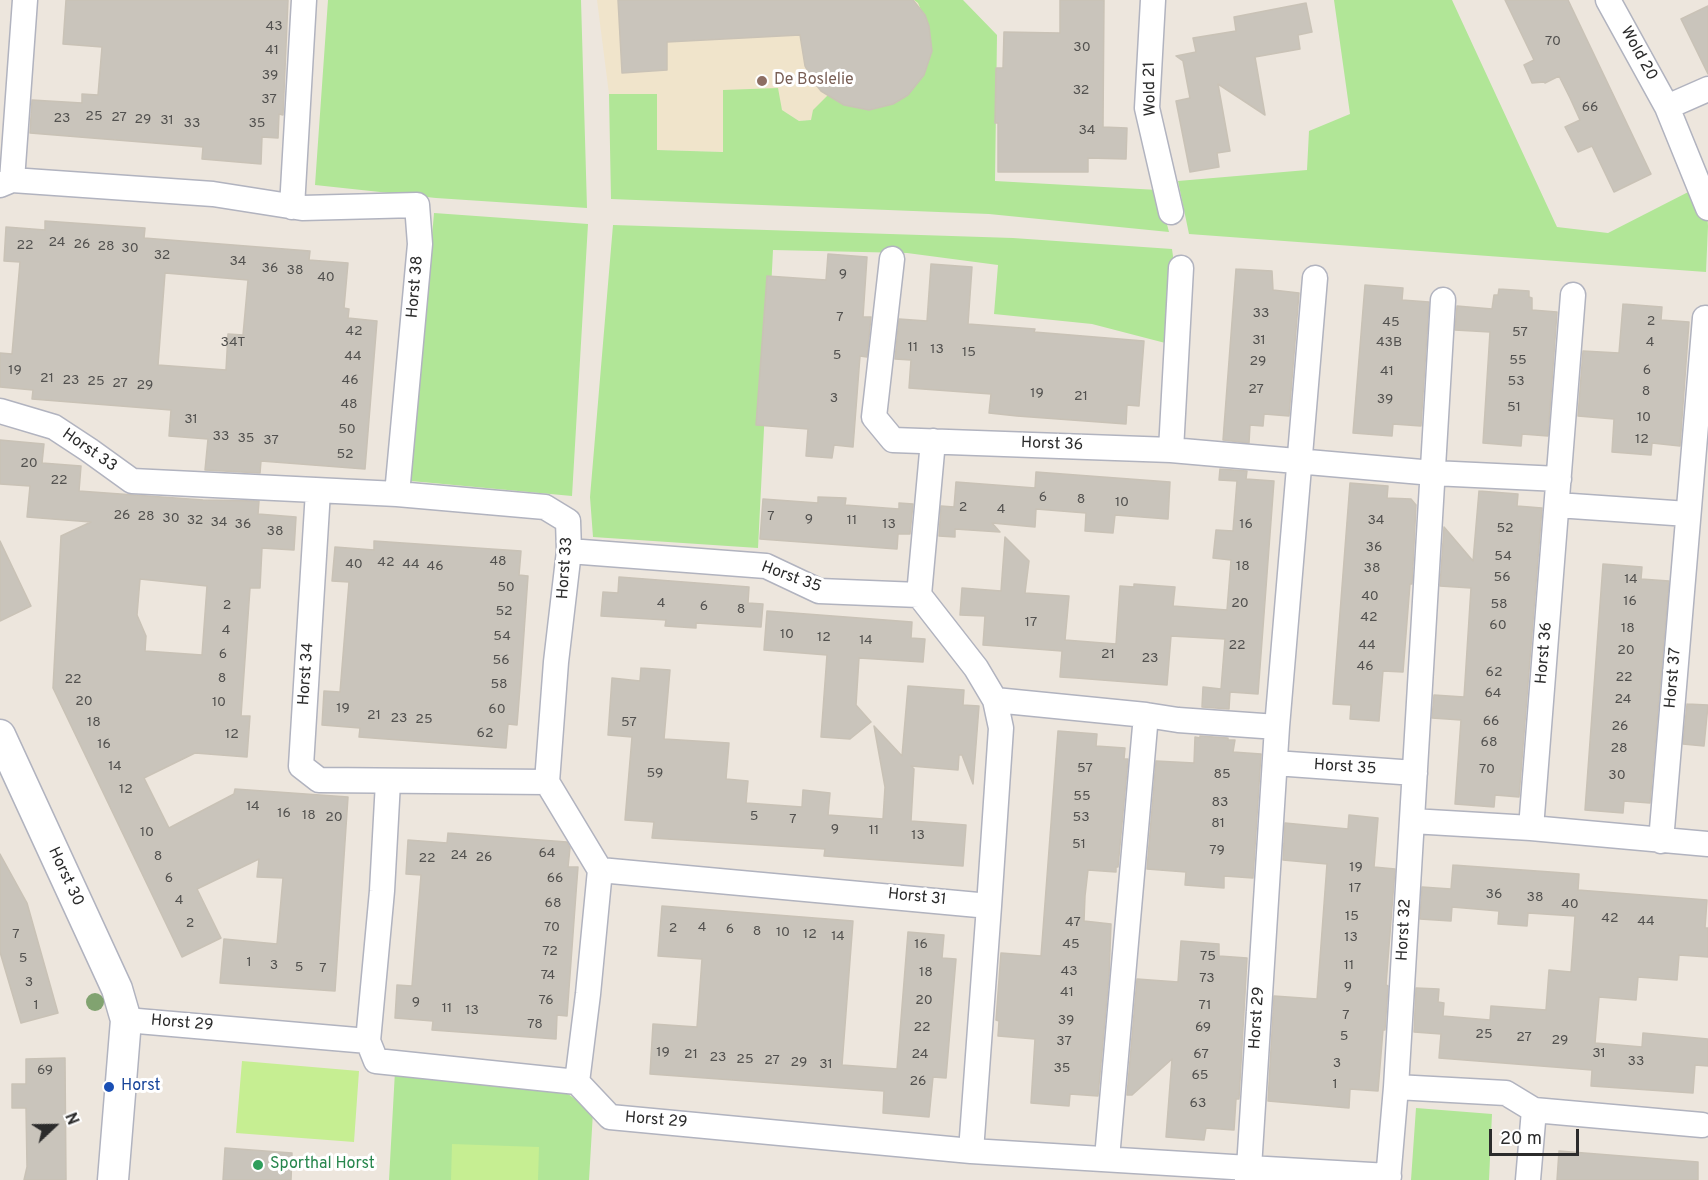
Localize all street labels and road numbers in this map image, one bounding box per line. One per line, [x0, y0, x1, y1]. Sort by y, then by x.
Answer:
street label: Wold 20 [1615, 24, 1661, 84]
street label: Wold 21 [1141, 61, 1161, 117]
street label: Horst 38 [404, 255, 428, 319]
street label: Horst 33 [58, 425, 120, 477]
street label: Horst 36 [1020, 434, 1084, 456]
street label: Horst 33 [554, 536, 578, 600]
street label: Horst 35 [758, 558, 824, 598]
street label: Horst 36 [1533, 621, 1557, 685]
street label: Horst 34 [295, 642, 319, 706]
street label: Horst 37 [1662, 647, 1686, 709]
street label: Horst 35 [1313, 756, 1377, 780]
street label: Horst 30 [43, 844, 87, 910]
street label: Horst 31 [887, 885, 947, 911]
street label: Horst 32 [1394, 898, 1416, 962]
street label: Horst 29 [1246, 986, 1270, 1050]
street label: Horst 29 [150, 1012, 214, 1036]
street label: Horst 29 [624, 1109, 688, 1133]

